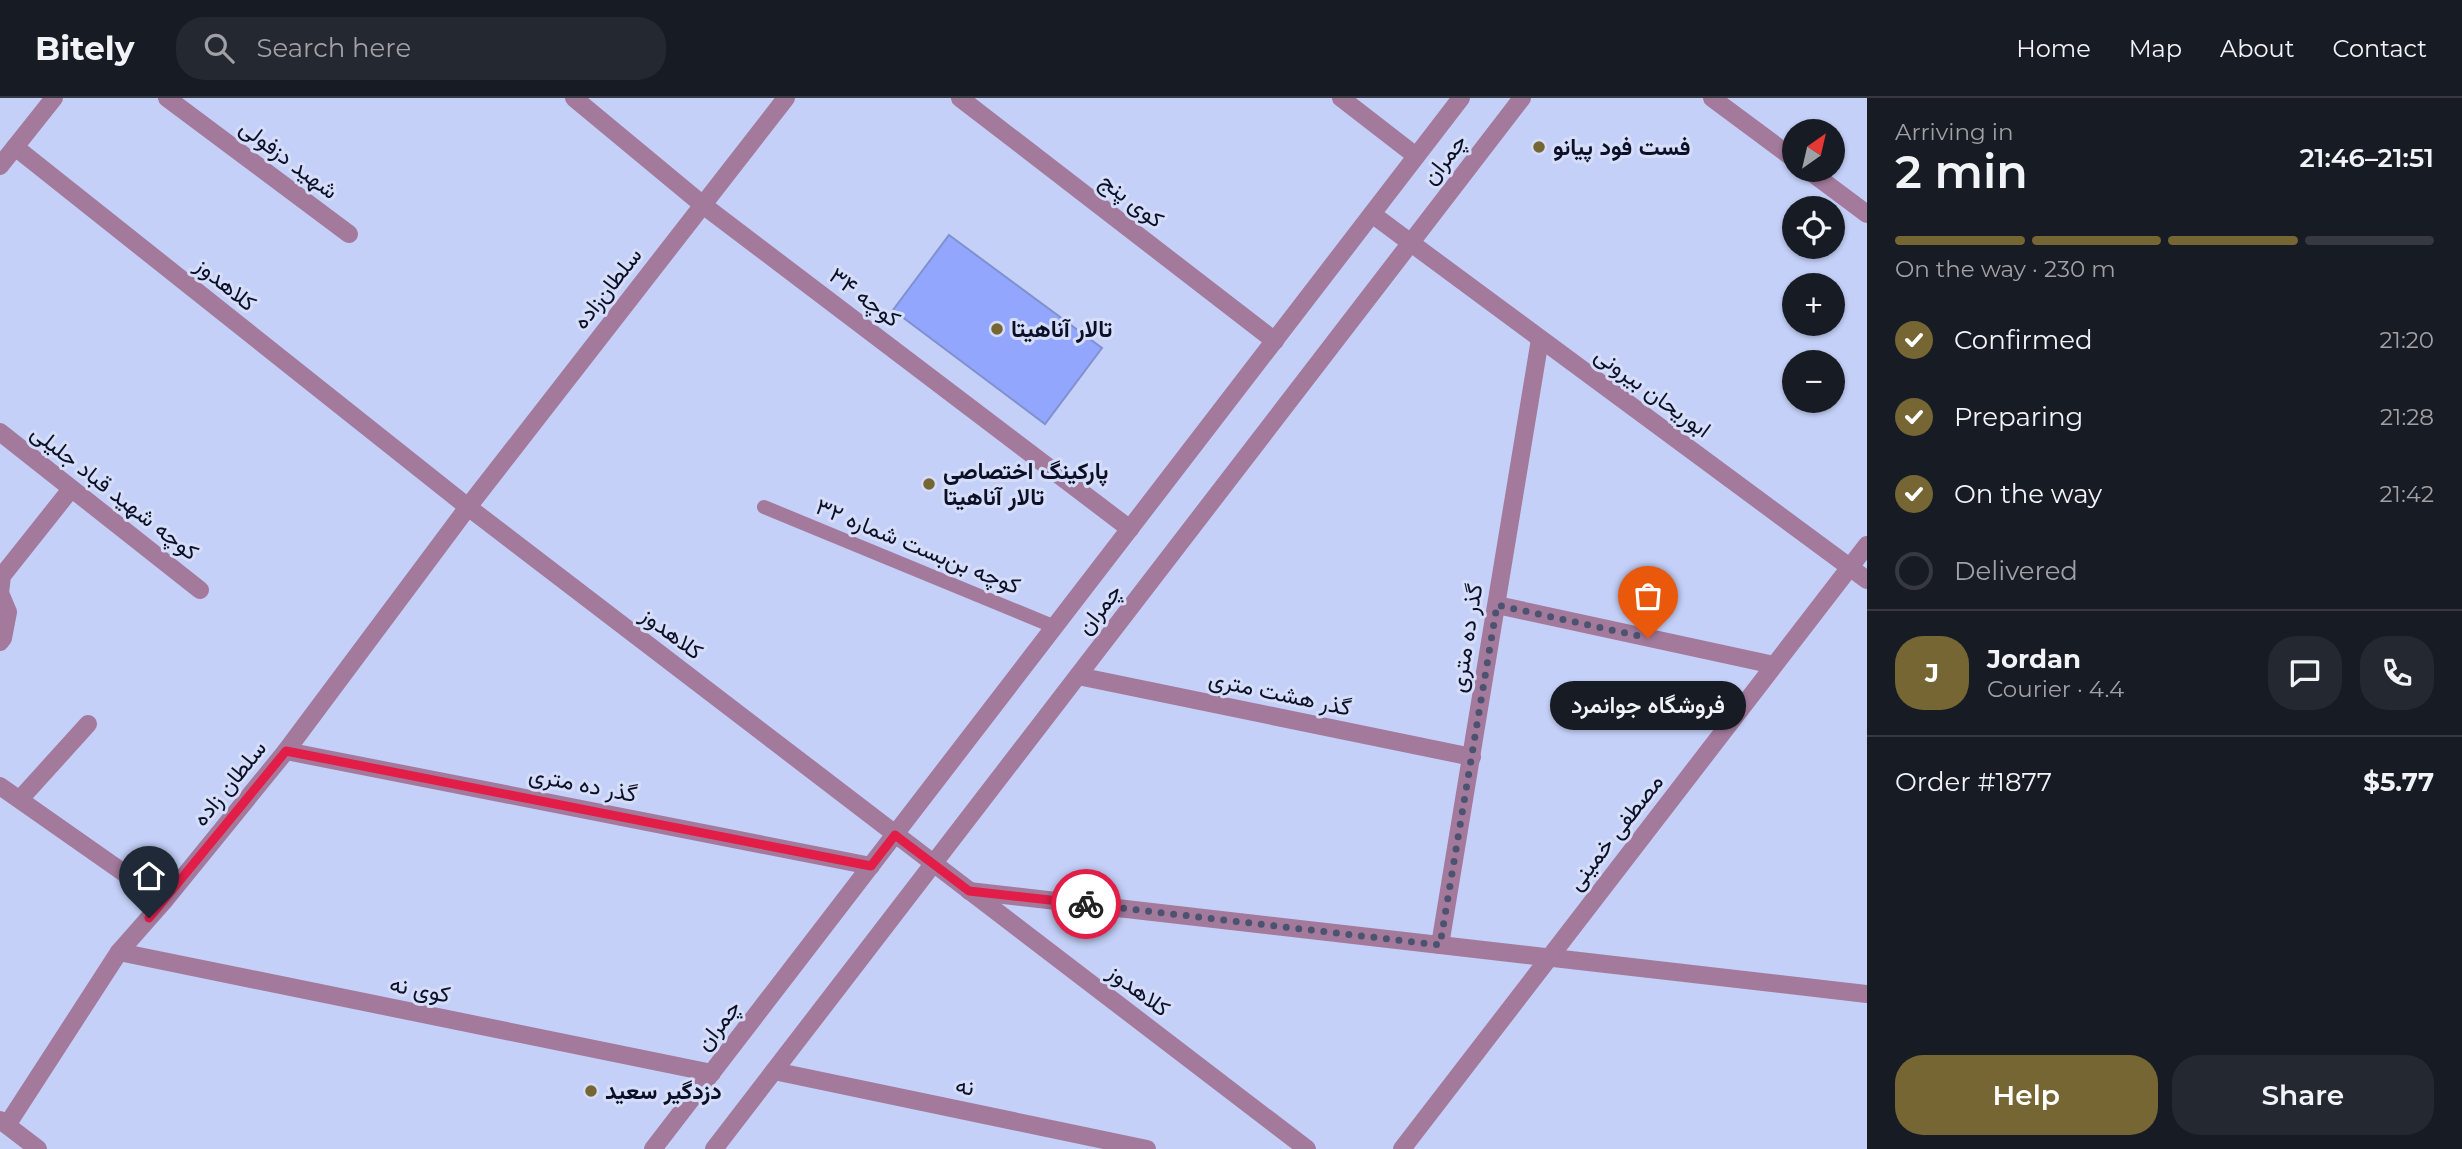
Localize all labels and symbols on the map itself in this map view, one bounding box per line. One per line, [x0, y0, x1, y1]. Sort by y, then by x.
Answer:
street label: شهید دزفولی [234, 113, 344, 206]
north arrow [1782, 119, 1844, 182]
street label: چمران [1415, 128, 1474, 191]
place label: فست فود پیانو [1553, 133, 1690, 163]
marker: فست فود پیانو [1531, 139, 1547, 155]
street label: کوی پنج [1093, 166, 1170, 235]
street label: سلطان‌زاده [566, 242, 648, 335]
street label: کلاهدوز [188, 250, 262, 318]
street label: کوچه ۳۴ [823, 261, 906, 334]
place label: تالار آناهیتا [1011, 315, 1113, 344]
marker: تالار آناهیتا [989, 321, 1005, 337]
street label: ابوریحان بیرونی [1589, 340, 1717, 444]
street label: کوچه شهید قباد جلیلی [24, 418, 204, 568]
place label: پارکینگ اختصاصی تالار آناهیتا [943, 457, 1108, 512]
marker: پارکینگ اختصاصی تالار آناهیتا [921, 476, 937, 492]
street label: کوچه بن‌بست شماره ۳۲ [811, 492, 1024, 602]
pin [1618, 566, 1678, 638]
street label: چمران [1070, 578, 1129, 641]
street label: گذر ده متری [1444, 582, 1489, 695]
street label: کلاهدوز [634, 600, 709, 666]
street label: گذر هشت متری [1206, 664, 1354, 723]
callout: فروشگاه جوانمرد [1550, 680, 1746, 729]
street label: سلطان زاده [186, 735, 273, 832]
street label: گذر ده متری [526, 760, 640, 809]
street label: مصطفی خمینی [1561, 768, 1669, 896]
pin [119, 846, 179, 918]
courier [1051, 869, 1121, 939]
street label: کلاهدوز [1101, 957, 1176, 1023]
street label: کوی نه [387, 969, 453, 1010]
street label: چمران [689, 994, 748, 1057]
street label: نه [953, 1070, 977, 1102]
place label: دزدگیر سعید [605, 1077, 722, 1106]
marker: دزدگیر سعید [583, 1083, 599, 1099]

